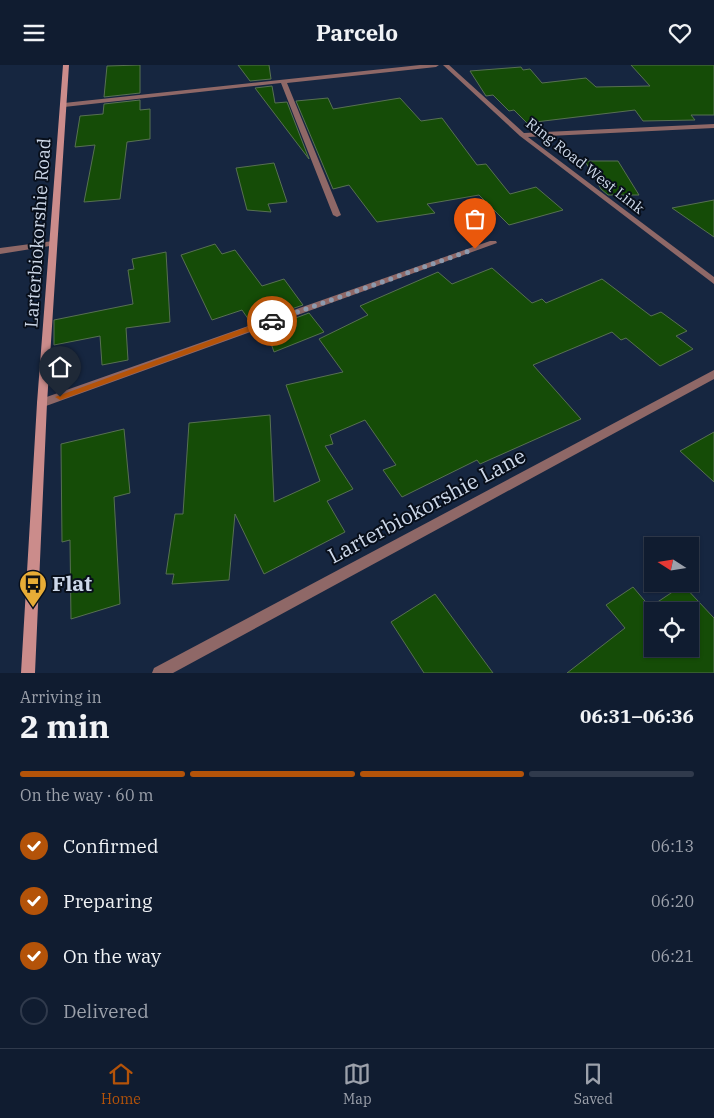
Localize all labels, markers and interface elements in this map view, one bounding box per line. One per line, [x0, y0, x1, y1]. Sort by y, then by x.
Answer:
text: Parcelo [316, 18, 398, 47]
icon: menu [20, 19, 48, 47]
icon: heart [666, 19, 694, 47]
street label: Ring Road West Link [522, 113, 649, 218]
street label: Larterbiokorshie Road [19, 137, 56, 329]
pin [454, 198, 496, 249]
icon: bag [461, 205, 489, 233]
courier [247, 296, 297, 346]
icon: car [258, 307, 286, 335]
pin [39, 346, 81, 397]
icon: home [46, 353, 74, 381]
street label: Larterbiokorshie Lane [323, 441, 530, 569]
north arrow [644, 537, 699, 593]
map controls [644, 537, 699, 657]
bus stop icon: Flat [18, 569, 48, 608]
place label: Flat [52, 569, 92, 597]
button: locate [644, 602, 699, 657]
text: Arriving in [20, 687, 102, 707]
text: 06:31–06:36 [580, 704, 694, 728]
text: 2 min [20, 705, 110, 747]
text: On the way · 60 m [20, 785, 154, 805]
icon: check [20, 832, 48, 860]
text: Confirmed [63, 834, 158, 858]
text: 06:13 [651, 836, 694, 856]
icon: check [20, 887, 48, 915]
text: Preparing [63, 889, 152, 913]
text: 06:20 [651, 891, 694, 911]
icon: check [20, 942, 48, 970]
text: On the way [63, 944, 161, 968]
text: 06:21 [651, 946, 694, 966]
text: Delivered [63, 999, 149, 1023]
tab: Home [101, 1060, 141, 1108]
tab: Map [343, 1060, 372, 1108]
tab: Saved [574, 1060, 613, 1108]

